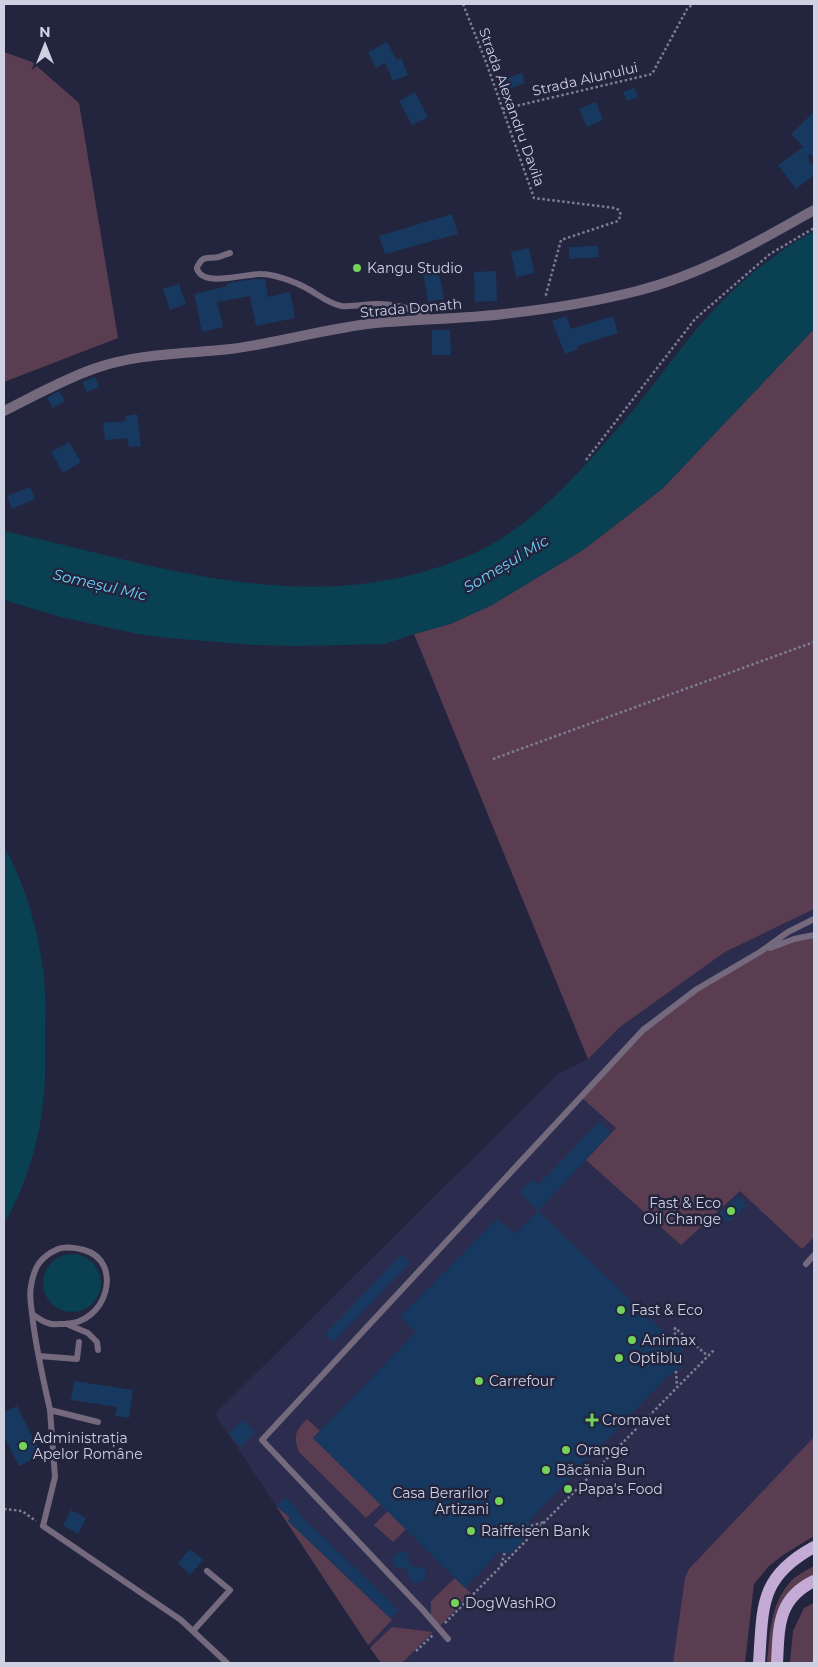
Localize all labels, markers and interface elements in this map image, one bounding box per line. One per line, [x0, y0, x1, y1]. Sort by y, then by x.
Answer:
north arrow [20, 20, 70, 70]
text: N [39, 23, 51, 41]
street label: Strada Alexandru Davila [475, 25, 549, 189]
street label: Strada Alunului [530, 58, 640, 100]
place label: Kangu Studio [367, 259, 463, 277]
marker: Kangu Studio [351, 262, 363, 274]
street label: Strada Donath [359, 295, 463, 321]
water label: Someșul Mic [460, 530, 552, 596]
water label: Someșul Mic [51, 564, 149, 605]
place label: Fast & Eco Oil Change [643, 1194, 721, 1228]
marker: Fast & Eco Oil Change [725, 1205, 737, 1217]
place label: Fast & Eco [631, 1301, 703, 1319]
marker: Fast & Eco [615, 1304, 627, 1316]
place label: Animax [642, 1331, 696, 1349]
marker: Animax [626, 1334, 638, 1346]
place label: Optiblu [629, 1349, 682, 1367]
marker: Optiblu [613, 1352, 625, 1364]
place label: Carrefour [489, 1372, 555, 1390]
marker: Carrefour [473, 1375, 485, 1387]
place label: Cromavet [602, 1411, 671, 1429]
marker: Cromavet [586, 1414, 598, 1426]
place label: Administrația Apelor Române [33, 1429, 143, 1463]
marker: Administrația Apelor Române [17, 1440, 29, 1452]
place label: Orange [576, 1441, 629, 1459]
marker: Orange [560, 1444, 572, 1456]
place label: Băcănia Bun [556, 1461, 646, 1479]
marker: Băcănia Bun [540, 1464, 552, 1476]
place label: Papa's Food [578, 1480, 663, 1498]
marker: Papa's Food [562, 1483, 574, 1495]
place label: Casa Berarilor Artizani [392, 1484, 489, 1518]
marker: Casa Berarilor Artizani [493, 1495, 505, 1507]
place label: Raiffeisen Bank [481, 1522, 590, 1540]
marker: Raiffeisen Bank [465, 1525, 477, 1537]
place label: DogWashRO [465, 1594, 556, 1612]
marker: DogWashRO [449, 1597, 461, 1609]

